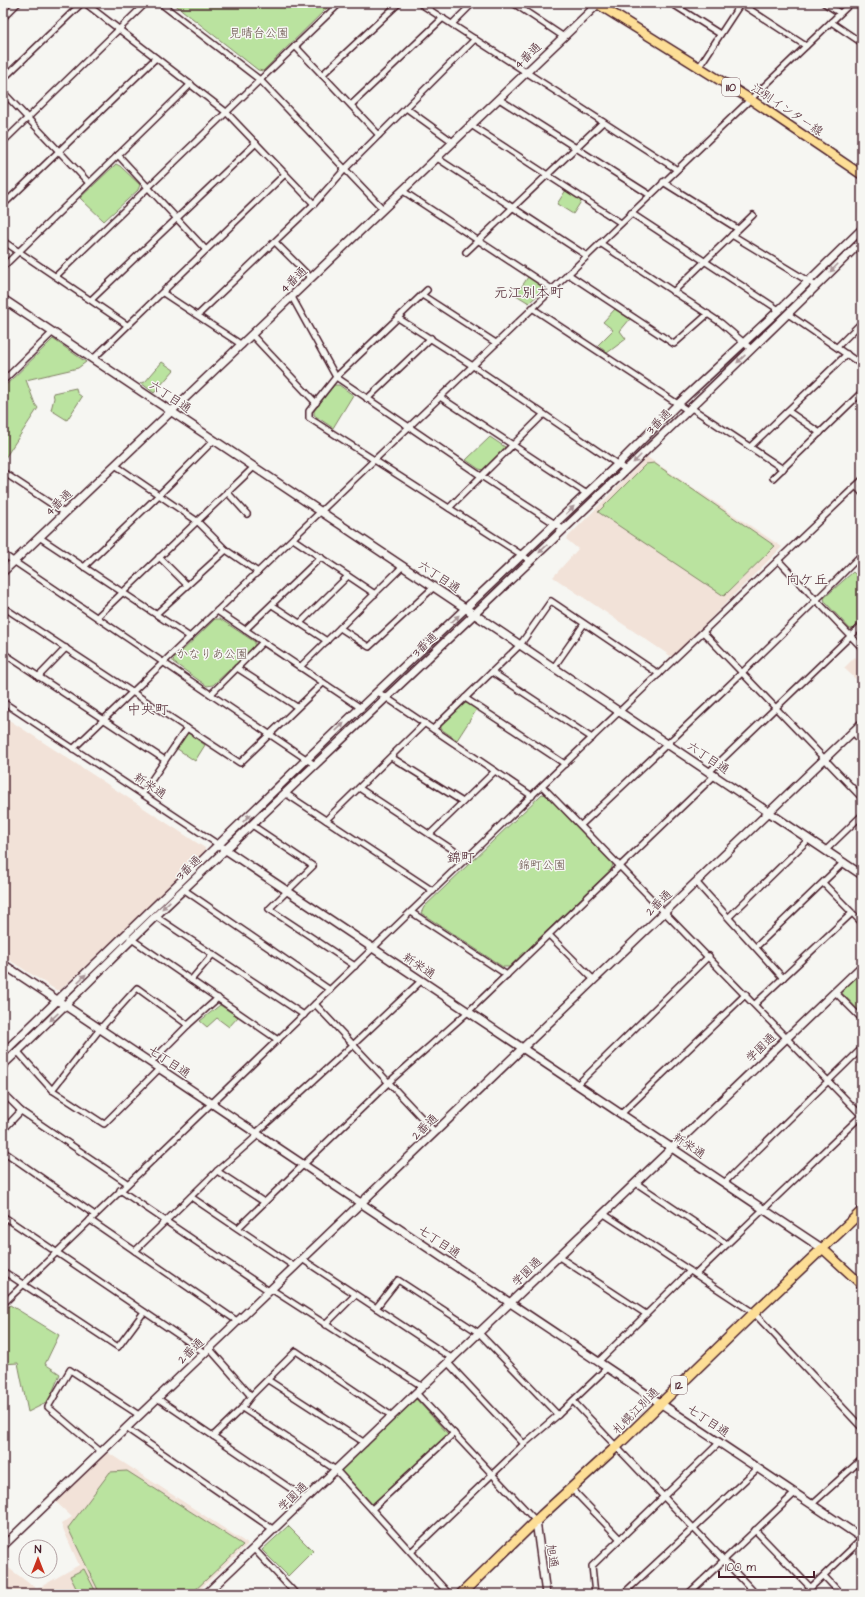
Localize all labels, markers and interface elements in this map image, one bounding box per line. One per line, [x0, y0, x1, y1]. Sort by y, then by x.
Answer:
park label: 見晴台公園 [229, 25, 289, 42]
street label: 4番通 [511, 39, 545, 73]
road number: 110 [722, 78, 740, 96]
street label: 江別インター線 [748, 80, 826, 140]
street label: 4番通 [277, 263, 311, 297]
one-way arrow [829, 264, 839, 273]
district label: 元江別本町 [494, 283, 564, 303]
one-way arrow [736, 354, 746, 364]
street label: 六丁目通 [145, 377, 195, 417]
street label: 3番通 [642, 405, 676, 439]
one-way arrow [632, 454, 642, 464]
street label: 4番通 [41, 486, 77, 520]
one-way arrow [565, 506, 575, 515]
one-way arrow [538, 544, 548, 553]
street label: 六丁目通 [414, 557, 464, 597]
district label: 向ケ丘 [786, 570, 828, 590]
one-way arrow [450, 614, 460, 624]
street label: 3番通 [408, 629, 442, 661]
park label: かなりあ公園 [176, 646, 248, 663]
district label: 中央町 [127, 700, 169, 720]
one-way arrow [335, 723, 345, 732]
street label: 六丁目通 [683, 738, 733, 778]
street label: 新栄通 [130, 769, 170, 803]
one-way arrow [242, 813, 252, 823]
district label: 錦町 [447, 848, 475, 868]
street label: 3番通 [172, 852, 206, 884]
park label: 錦町公園 [518, 857, 566, 874]
street label: 2番通 [642, 886, 676, 920]
one-way arrow [161, 900, 171, 910]
street label: 新栄通 [399, 949, 439, 983]
one-way arrow [77, 973, 87, 982]
one-way arrow [49, 1012, 59, 1022]
street label: 学園通 [742, 1029, 780, 1067]
street label: 七丁目通 [144, 1042, 194, 1082]
street label: 2番通 [408, 1110, 442, 1144]
street label: 新栄通 [669, 1129, 709, 1163]
street label: 七丁目通 [414, 1222, 464, 1262]
street label: 学園通 [508, 1253, 546, 1291]
street label: 2番通 [174, 1334, 208, 1368]
road number: 12 [671, 1376, 687, 1394]
street label: 札幌江別通 [609, 1384, 663, 1438]
street label: 七丁目通 [683, 1401, 733, 1441]
street label: 学園通 [274, 1478, 312, 1516]
north arrow [18, 1539, 58, 1579]
text: N [35, 1542, 42, 1557]
street label: 旭通 [542, 1543, 562, 1569]
scale bar [719, 1553, 814, 1579]
text: 100 m [725, 1559, 756, 1576]

